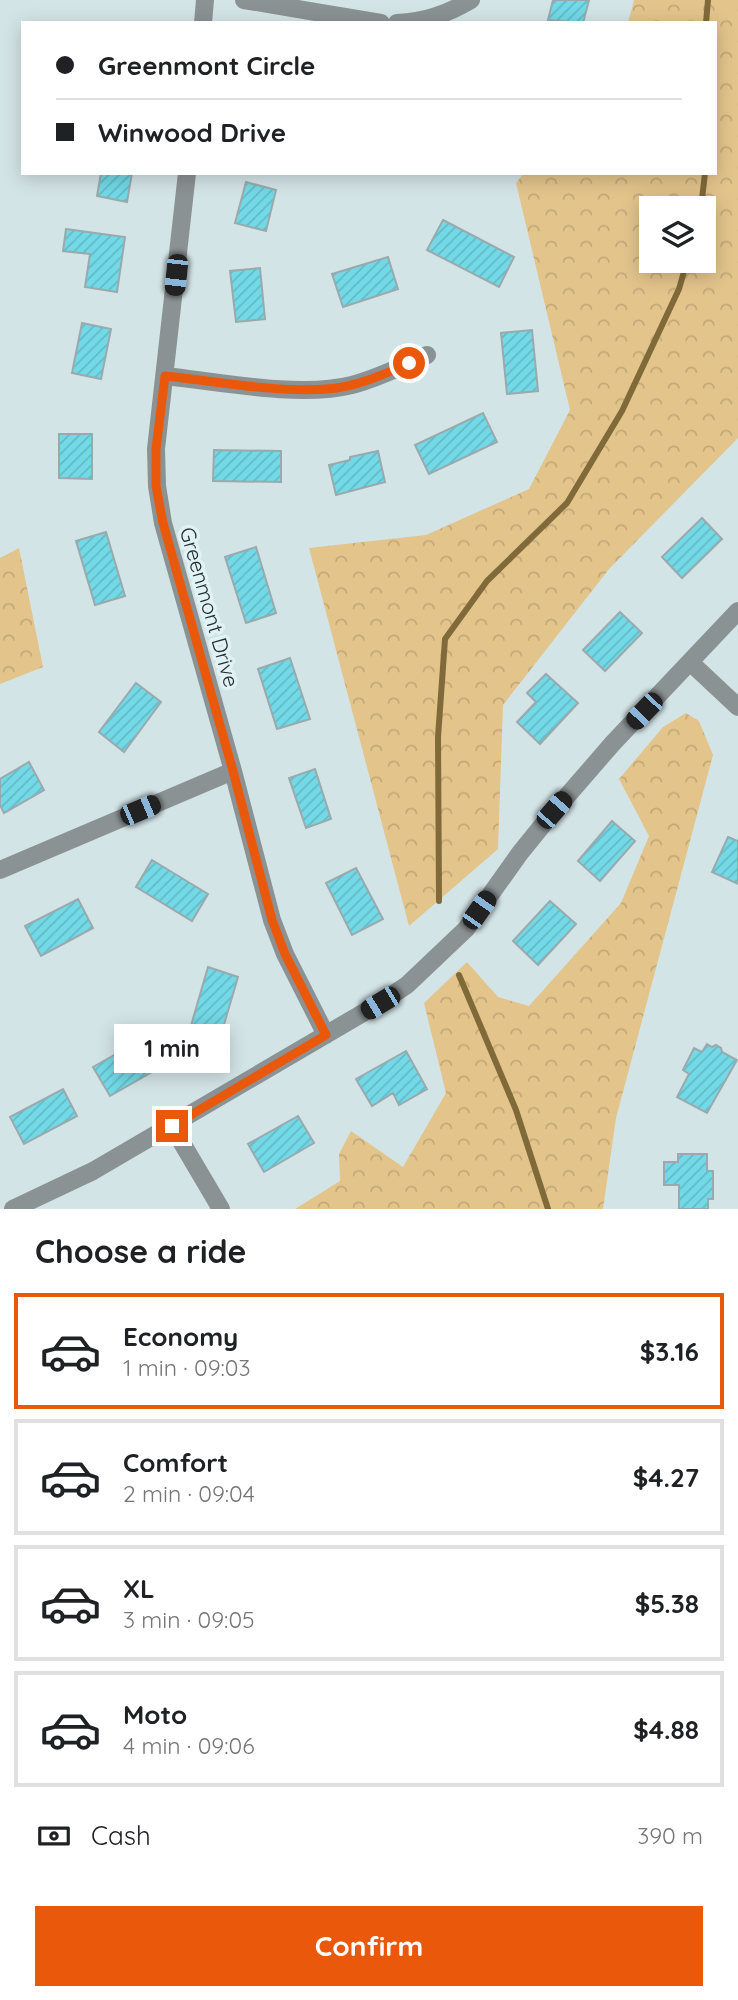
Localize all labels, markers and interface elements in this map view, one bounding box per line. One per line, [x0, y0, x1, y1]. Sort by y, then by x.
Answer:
text: Greenmont Circle [98, 49, 315, 82]
text: Winwood Drive [98, 116, 286, 149]
map controls [639, 196, 716, 273]
button: layers [639, 196, 716, 273]
car [164, 253, 189, 297]
route start [393, 347, 425, 379]
street label: Greenmont Drive [175, 524, 245, 690]
car [622, 689, 667, 733]
car [533, 787, 576, 833]
car [117, 792, 164, 828]
car [459, 887, 500, 933]
car [357, 983, 404, 1023]
callout: 1 min [114, 1024, 230, 1074]
text: 1 min [144, 1034, 200, 1063]
route end [156, 1110, 188, 1142]
text: Choose a ride [35, 1231, 247, 1271]
icon: car [39, 1320, 102, 1383]
text: Economy [123, 1320, 238, 1353]
text: $3.16 [640, 1335, 699, 1368]
text: 1 min · 09:03 [123, 1353, 251, 1382]
icon: car [39, 1446, 102, 1509]
text: Comfort [123, 1446, 228, 1479]
text: $4.27 [633, 1461, 699, 1494]
text: 2 min · 09:04 [123, 1479, 255, 1508]
icon: car [39, 1572, 102, 1635]
text: XL [123, 1572, 155, 1605]
text: $5.38 [635, 1587, 699, 1620]
text: 3 min · 09:05 [123, 1605, 255, 1634]
icon: car [39, 1698, 102, 1761]
text: Moto [123, 1698, 187, 1731]
text: $4.88 [633, 1713, 699, 1746]
text: 4 min · 09:06 [123, 1731, 255, 1760]
icon: cash [35, 1817, 73, 1855]
text: Cash [91, 1819, 151, 1852]
text: 390 m [637, 1821, 703, 1850]
button: Confirm [35, 1906, 703, 1986]

